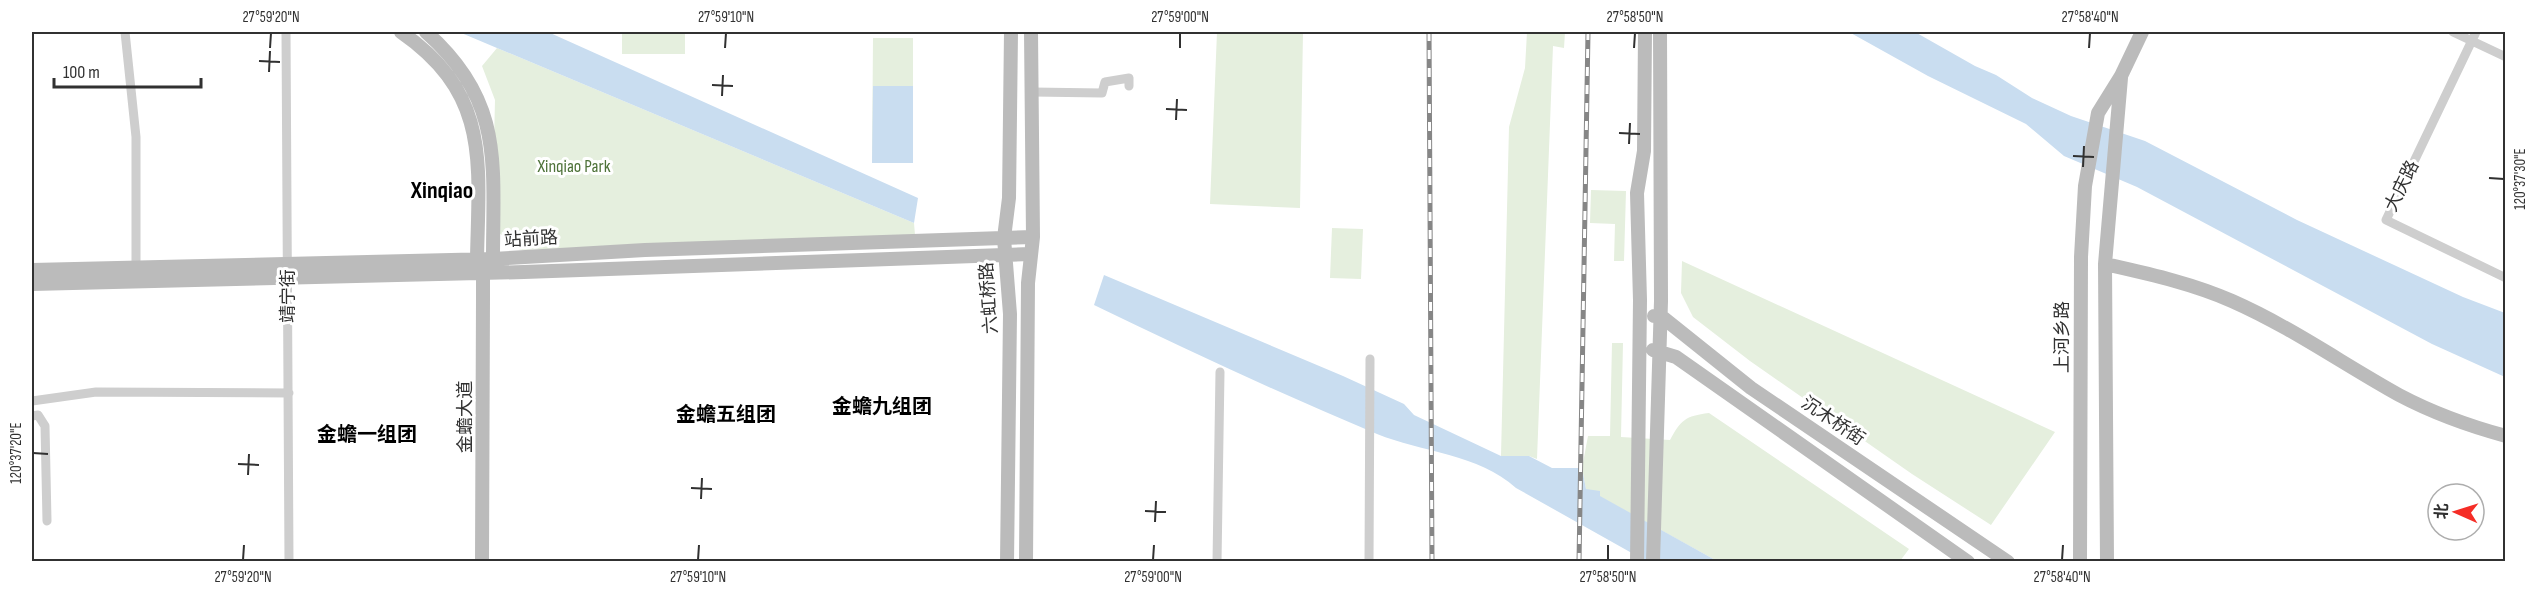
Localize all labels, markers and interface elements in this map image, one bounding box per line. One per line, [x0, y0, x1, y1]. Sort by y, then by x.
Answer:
text: 27°59'20"N [242, 8, 300, 27]
text: 27°59'10"N [698, 8, 754, 27]
text: 27°59'00"N [1151, 8, 1209, 27]
text: 27°58'50"N [1607, 8, 1663, 27]
text: 27°58'40"N [2061, 8, 2119, 27]
scale bar [54, 51, 201, 89]
text: 100 m [63, 62, 100, 83]
text: 120°37'30"E [2511, 148, 2530, 210]
park label: Xinqiao Park [536, 156, 611, 177]
street label: 大庆路 [2381, 157, 2423, 215]
district label: Xinqiao [410, 176, 473, 205]
street label: 站前路 [503, 227, 559, 251]
street label: 六虹桥路 [976, 261, 1002, 335]
street label: 靖宁街 [278, 269, 299, 323]
street label: 上河乡路 [2052, 301, 2073, 373]
street label: 金蟾大道 [455, 381, 476, 453]
street label: 沉木桥街 [1797, 392, 1869, 450]
district label: 金蟾九组团 [832, 395, 932, 419]
district label: 金蟾五组团 [676, 403, 776, 427]
text: 120°37'20"E [7, 422, 26, 484]
district label: 金蟾一组团 [317, 423, 417, 447]
north arrow [2426, 482, 2486, 542]
text: 北 [2433, 503, 2452, 520]
text: 27°59'20"N [214, 568, 272, 587]
text: 27°59'10"N [670, 568, 726, 587]
text: 27°59'00"N [1124, 568, 1182, 587]
text: 27°58'50"N [1580, 568, 1636, 587]
text: 27°58'40"N [2033, 568, 2091, 587]

